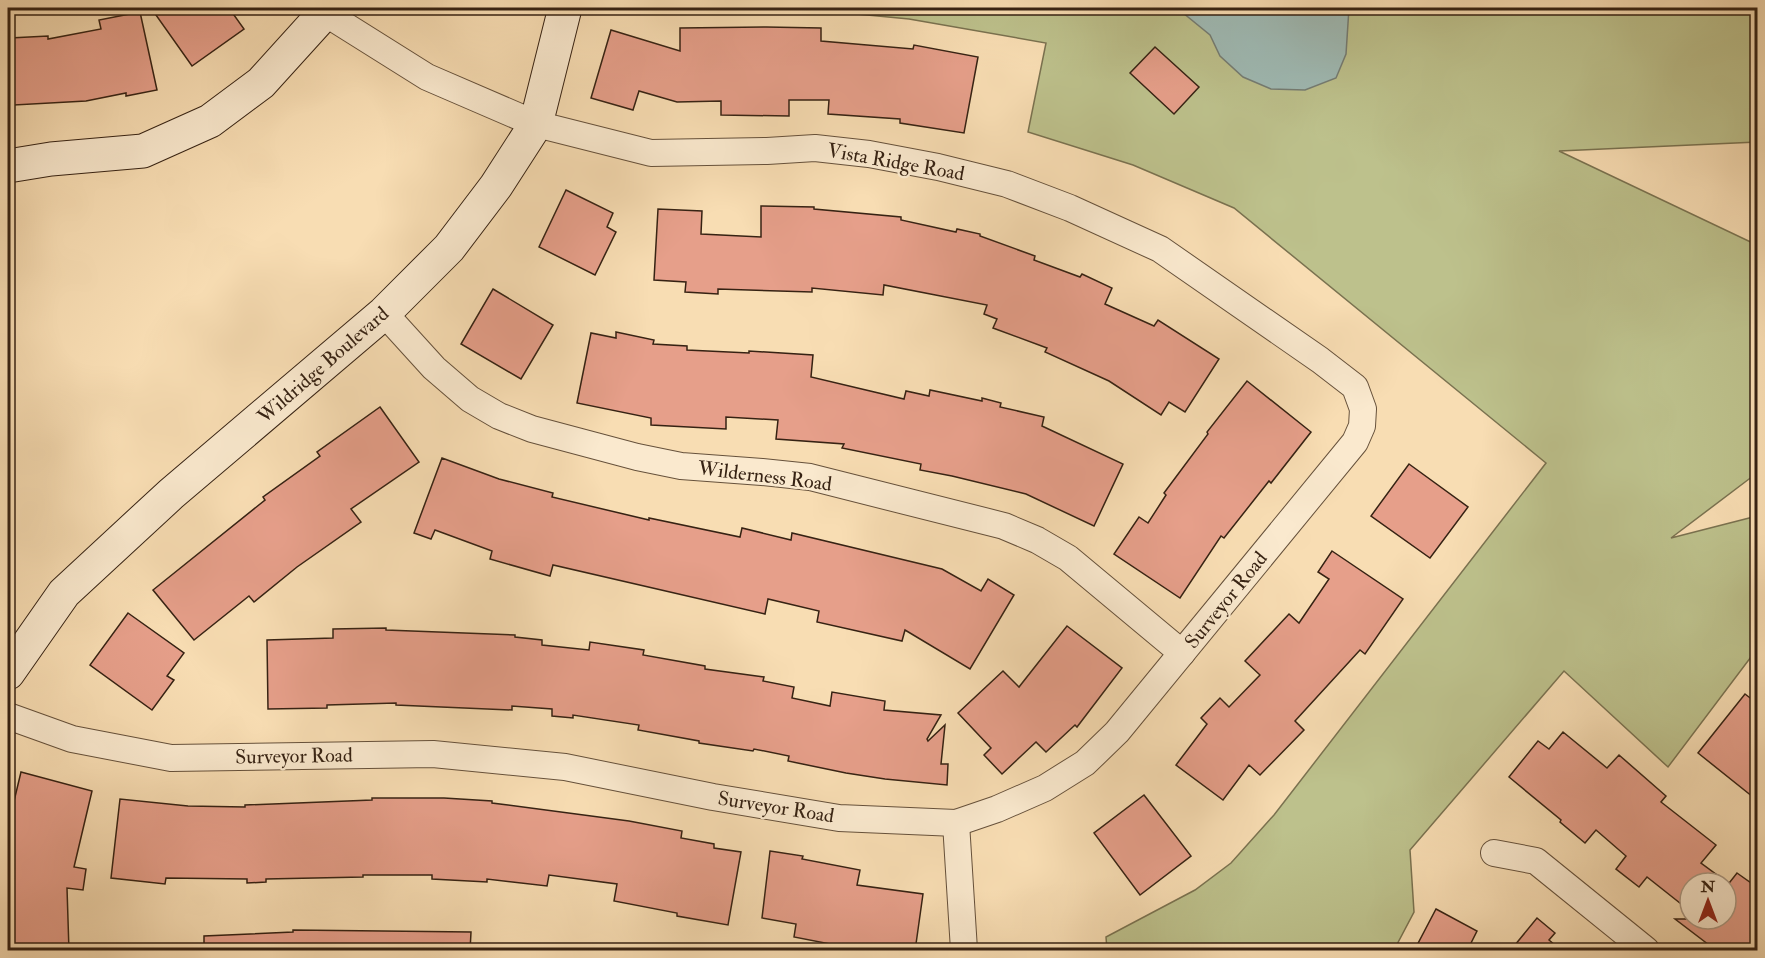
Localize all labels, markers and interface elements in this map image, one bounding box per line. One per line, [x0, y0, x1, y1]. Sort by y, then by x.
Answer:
street label: Vista Ridge Road [825, 138, 967, 186]
street label: Wildridge Boulevard [251, 301, 394, 430]
street label: Wilderness Road [696, 455, 834, 497]
street label: Surveyor Road [1179, 546, 1273, 654]
street label: Surveyor Road [235, 742, 353, 770]
street label: Surveyor Road [716, 785, 836, 829]
north arrow [1678, 871, 1738, 931]
text: N [1700, 877, 1716, 897]

